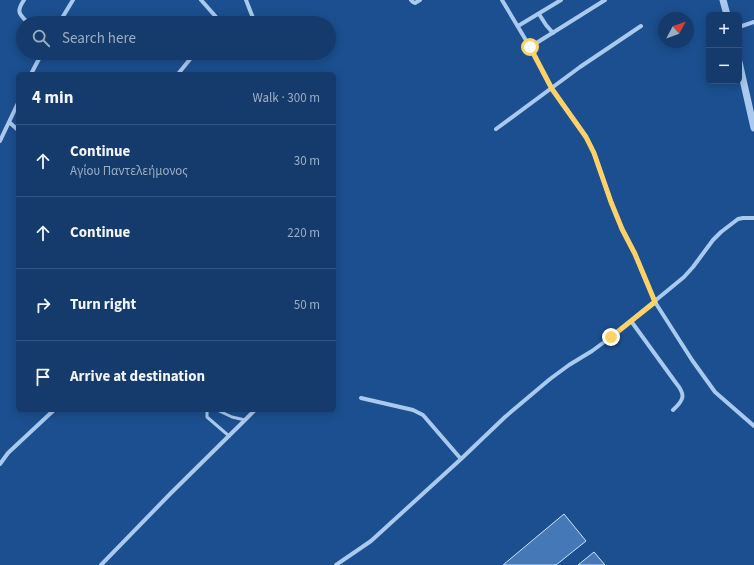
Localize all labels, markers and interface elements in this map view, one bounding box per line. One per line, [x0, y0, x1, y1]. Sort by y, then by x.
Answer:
north arrow [658, 12, 694, 48]
map controls [706, 12, 742, 84]
button: + [706, 12, 742, 48]
search box [16, 16, 336, 60]
icon: search [30, 27, 52, 49]
text: Search here [62, 28, 136, 49]
route start [521, 38, 539, 56]
button: − [706, 48, 742, 84]
text: 4 min [32, 86, 73, 110]
text: Walk · 300 m [252, 89, 320, 107]
text: Continue [70, 141, 130, 162]
icon: ahead [32, 150, 54, 172]
text: 30 m [294, 152, 320, 170]
text: Αγίου Παντελεήμονος [70, 162, 188, 180]
icon: ahead [32, 222, 54, 244]
text: Continue [70, 222, 130, 243]
text: 220 m [287, 224, 320, 242]
icon: right [32, 294, 54, 316]
text: Turn right [70, 294, 136, 315]
text: 50 m [294, 296, 320, 314]
route end [602, 328, 620, 346]
icon: arrive [32, 366, 54, 388]
text: Arrive at destination [70, 366, 205, 387]

